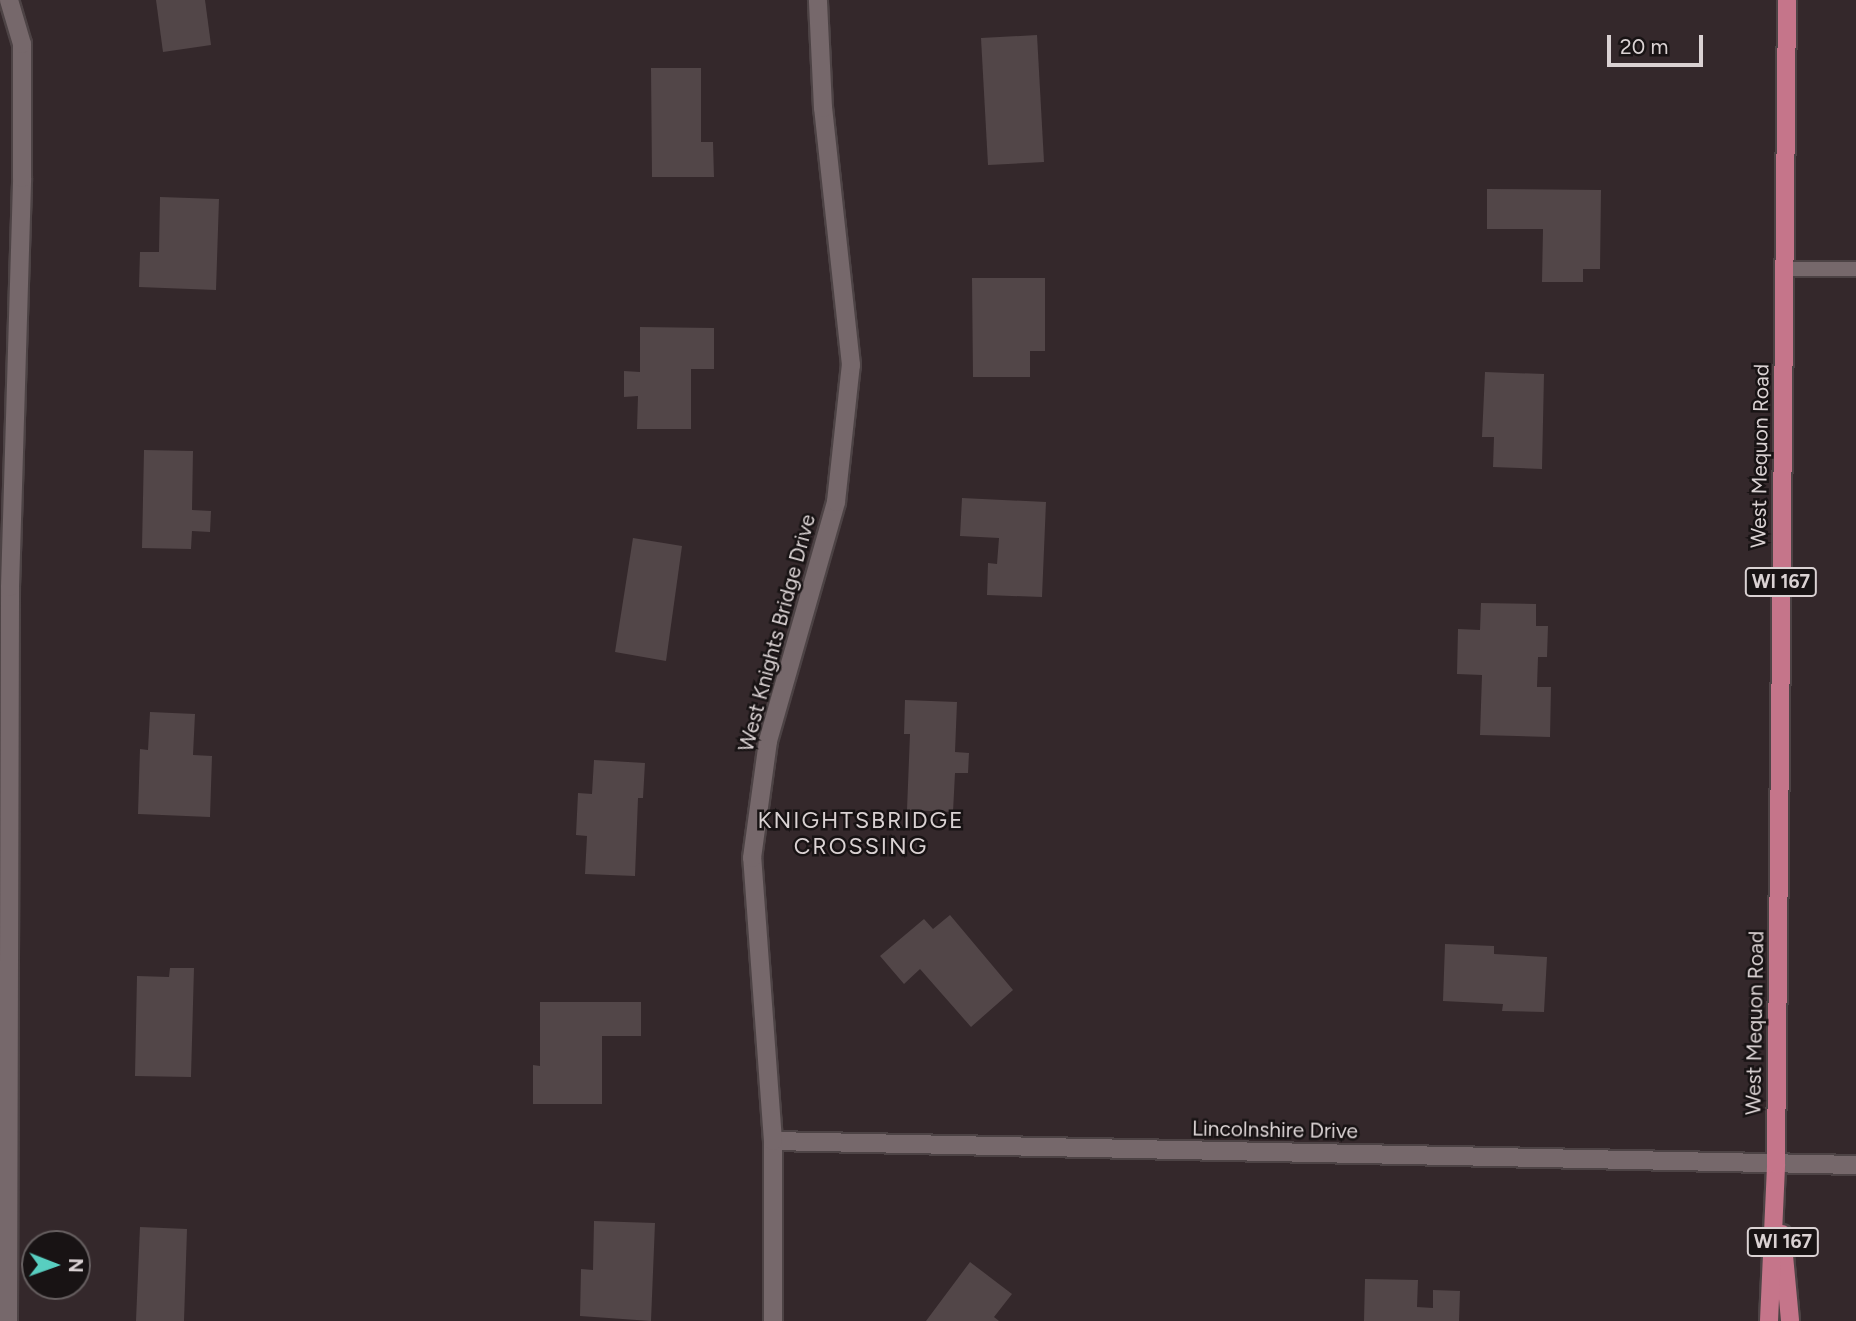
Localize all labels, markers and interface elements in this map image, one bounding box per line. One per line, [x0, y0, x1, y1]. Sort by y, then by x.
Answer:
scale bar [1611, 21, 1707, 65]
text: 20 m [1620, 34, 1668, 59]
street label: West Mequon Road [1746, 364, 1774, 548]
street label: West Knights Bridge Drive [733, 512, 821, 754]
road number: WI 167 [1744, 566, 1818, 597]
district label: KNIGHTSBRIDGE CROSSING [759, 806, 963, 860]
street label: West Mequon Road [1741, 931, 1769, 1115]
street label: Lincolnshire Drive [1192, 1116, 1358, 1144]
road number: WI 167 [1746, 1226, 1820, 1258]
north arrow [21, 1230, 91, 1300]
text: N [64, 1258, 87, 1273]

